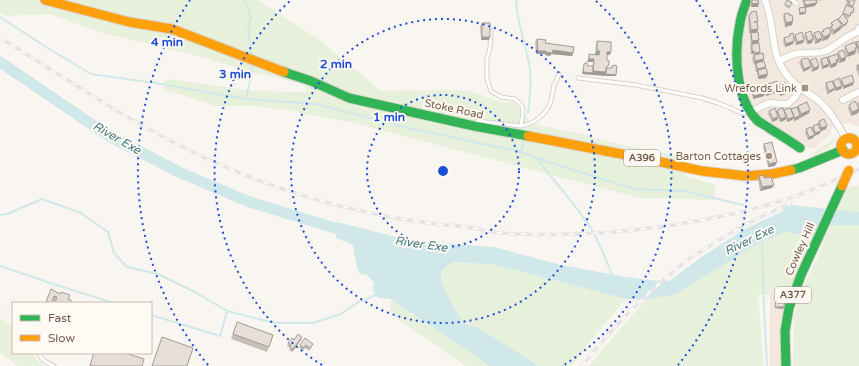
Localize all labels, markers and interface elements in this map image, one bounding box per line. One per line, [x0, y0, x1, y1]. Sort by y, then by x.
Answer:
text: 4 min [151, 35, 183, 49]
text: 2 min [320, 57, 352, 71]
text: 3 min [219, 67, 251, 81]
place label: Wrefords Link [724, 82, 797, 95]
marker: Wrefords Link [800, 83, 810, 93]
street label: Stoke Road [423, 96, 485, 122]
text: 1 min [373, 110, 405, 124]
water label: River Exe [91, 119, 145, 158]
road number: A396 [624, 150, 660, 166]
place label: Barton Cottages [675, 150, 761, 163]
marker: Barton Cottages [764, 151, 774, 161]
centre of rings [436, 164, 450, 178]
street label: Cowley Hill [782, 220, 818, 278]
water label: River Exe [722, 222, 777, 258]
water label: River Exe [394, 233, 449, 255]
road number: A377 [775, 287, 811, 303]
legend [12, 302, 152, 354]
text: Fast [48, 311, 72, 325]
text: Slow [48, 331, 75, 345]

